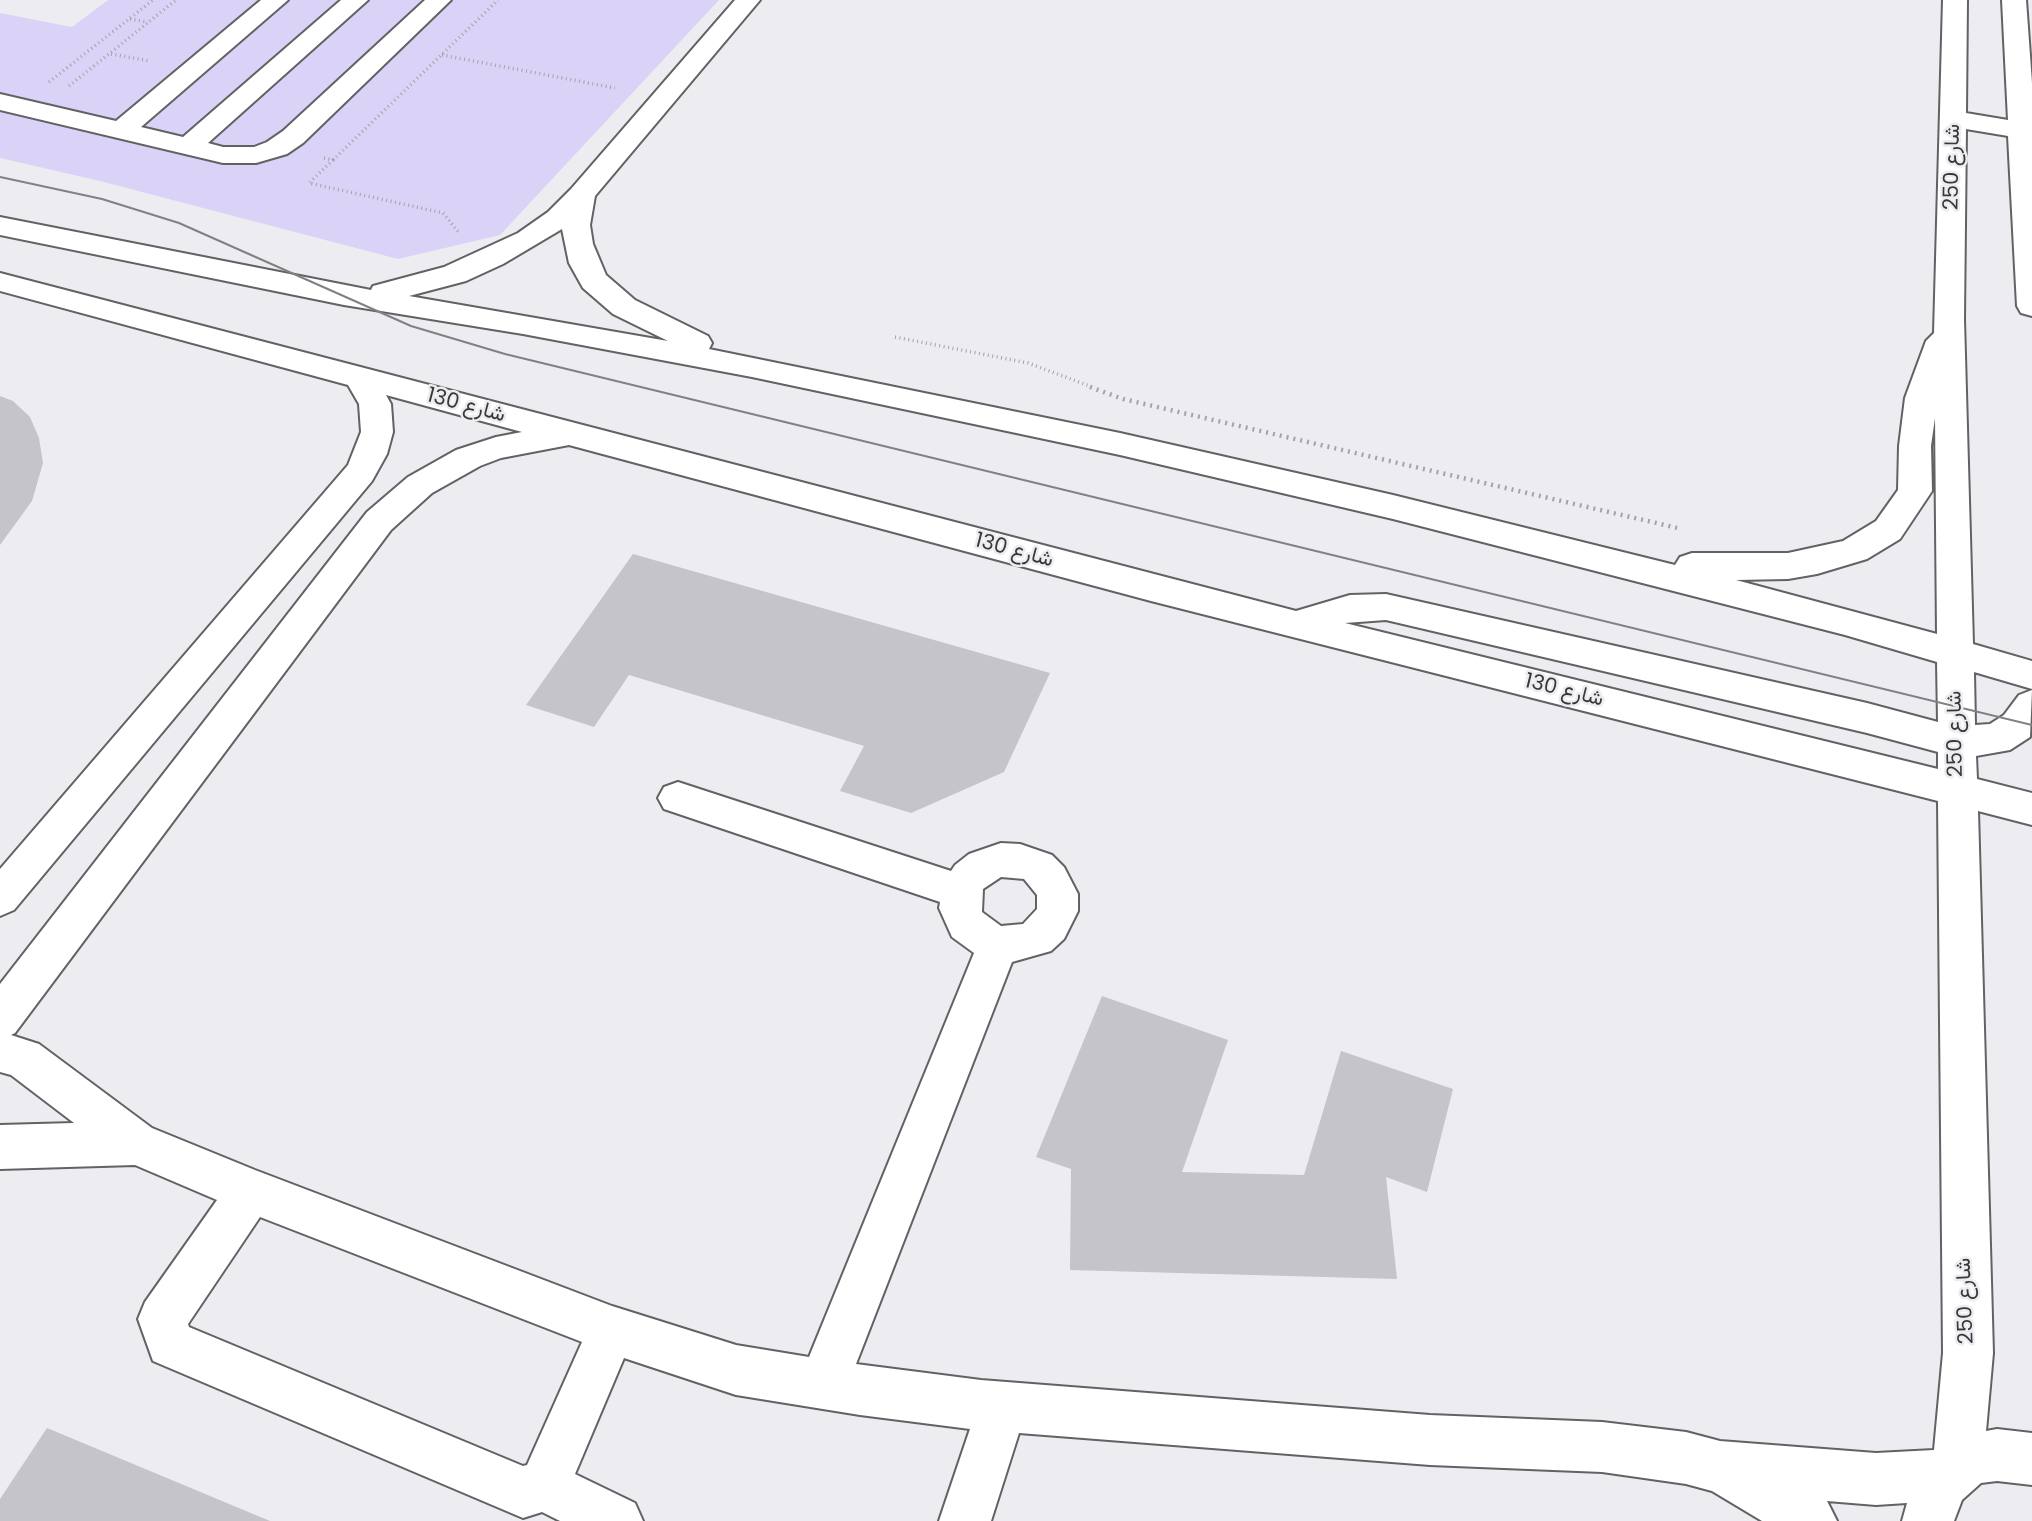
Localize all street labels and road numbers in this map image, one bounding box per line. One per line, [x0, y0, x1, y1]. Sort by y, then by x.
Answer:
street label: شارع 250 [1940, 124, 1966, 210]
street label: شارع 130 [424, 383, 508, 429]
street label: شارع 130 [972, 528, 1056, 574]
street label: شارع 130 [1522, 669, 1606, 713]
street label: شارع 250 [1943, 691, 1969, 777]
street label: شارع 250 [1952, 1257, 1980, 1345]

